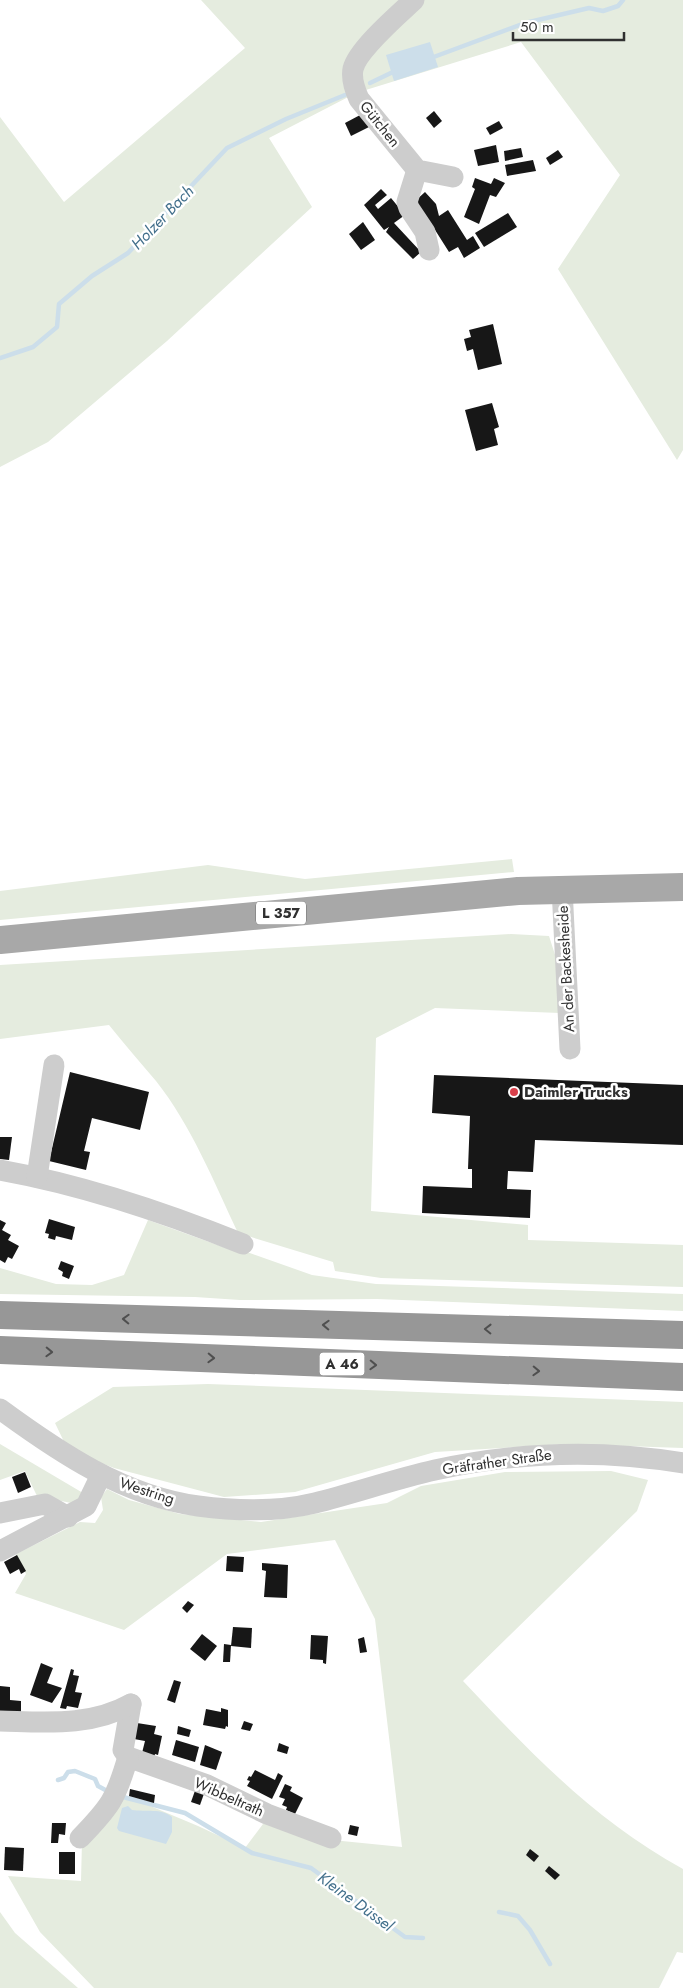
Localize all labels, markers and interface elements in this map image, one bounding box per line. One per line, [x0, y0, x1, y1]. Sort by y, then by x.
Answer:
scale bar [513, 10, 624, 42]
text: 50 m [520, 16, 554, 38]
street label: Gütchen [355, 96, 405, 152]
water label: Holzer Bach [126, 180, 199, 255]
road number: L 357 [256, 901, 306, 924]
street label: An der Backesheide [552, 905, 580, 1033]
place label: Daimler Trucks [524, 1081, 628, 1103]
marker: Daimler Trucks [508, 1086, 520, 1098]
one-way arrow [122, 1314, 130, 1324]
one-way arrow [322, 1320, 330, 1331]
one-way arrow [484, 1324, 492, 1334]
one-way arrow [45, 1347, 53, 1357]
road number: A 46 [320, 1352, 364, 1376]
one-way arrow [207, 1353, 215, 1364]
one-way arrow [370, 1359, 378, 1370]
one-way arrow [532, 1366, 540, 1377]
street label: Gräfrather Straße [441, 1443, 553, 1481]
street label: Westring [117, 1472, 177, 1510]
street label: Wibbeltrath [191, 1772, 267, 1822]
water label: Kleine Düssel [313, 1866, 399, 1937]

